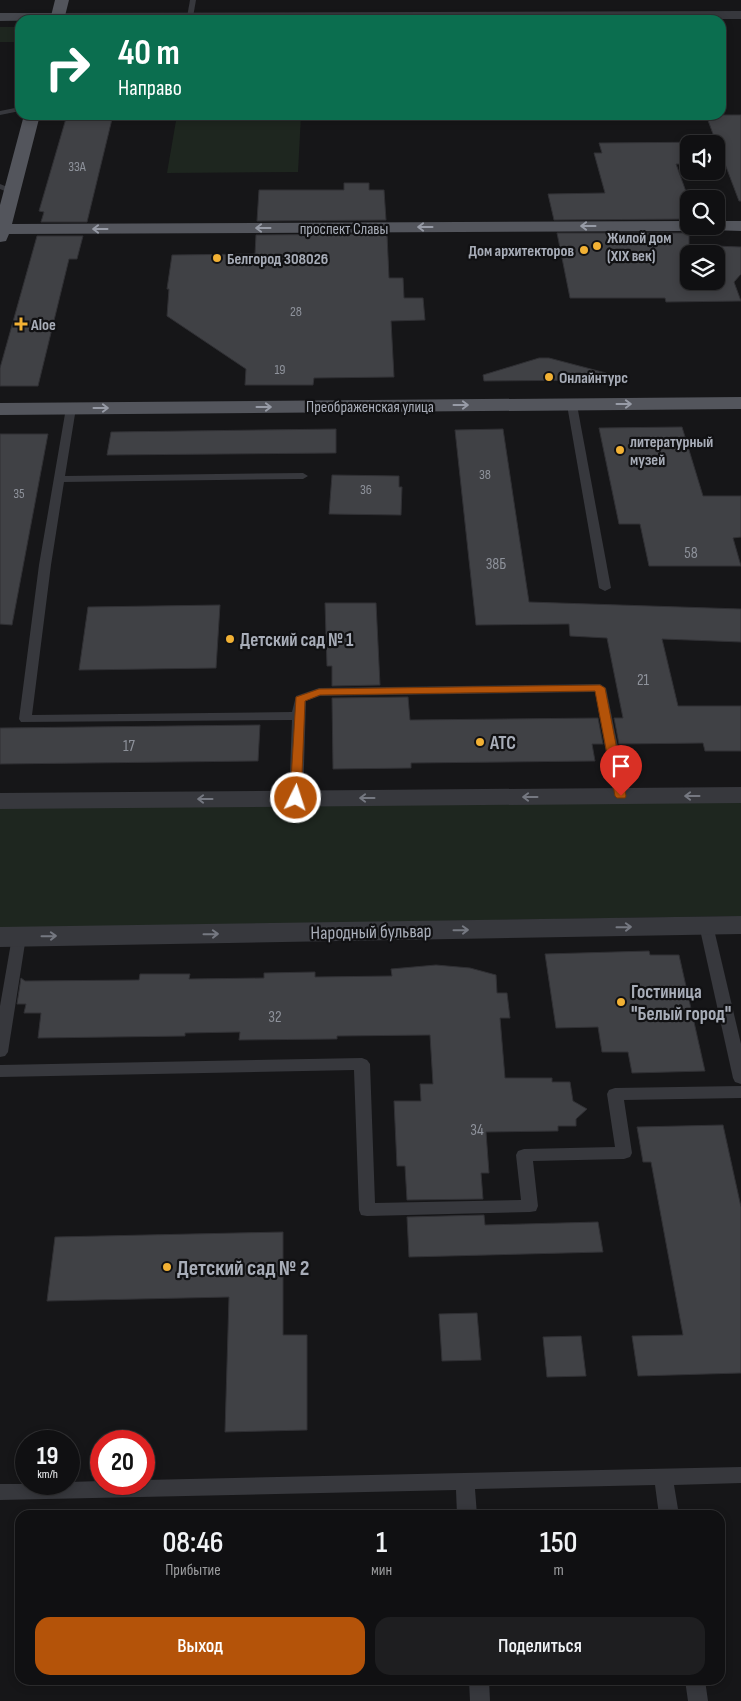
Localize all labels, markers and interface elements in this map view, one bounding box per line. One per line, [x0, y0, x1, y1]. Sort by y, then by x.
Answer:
text: 40 m [118, 32, 180, 75]
icon: right [35, 35, 100, 100]
text: Направо [118, 75, 182, 102]
map controls [680, 135, 725, 290]
button: sound [680, 135, 725, 180]
house number: 33А [68, 158, 87, 175]
button: search [680, 190, 725, 235]
street label: проспект Славы [300, 220, 388, 239]
one-way arrow [417, 222, 434, 232]
one-way arrow [580, 222, 596, 231]
one-way arrow [255, 223, 271, 233]
one-way arrow [92, 224, 108, 234]
place label: Жилой дом (XIX век) [607, 229, 671, 266]
marker: Жилой дом (XIX век) [591, 240, 603, 252]
place label: Дом архитекторов [468, 242, 574, 261]
marker: Дом архитекторов [578, 244, 590, 256]
button: layers [680, 245, 725, 290]
place label: Белгород 308026 [227, 250, 328, 269]
marker: Белгород 308026 [211, 252, 223, 264]
house number: 28 [290, 303, 302, 320]
place label: Aloe [30, 316, 56, 335]
marker: Aloe [15, 318, 27, 330]
house number: 19 [274, 361, 286, 378]
place label: Онлайнтурс [559, 369, 628, 388]
marker: Онлайнтурс [543, 371, 555, 383]
street label: Преображенская улица [306, 398, 434, 417]
one-way arrow [615, 399, 631, 409]
one-way arrow [452, 400, 469, 410]
one-way arrow [255, 402, 271, 412]
one-way arrow [92, 403, 109, 413]
place label: литературный музей [630, 433, 713, 470]
marker: литературный музей [614, 444, 626, 456]
house number: 38 [479, 466, 491, 483]
house number: 36 [360, 481, 372, 498]
house number: 35 [13, 485, 25, 502]
house number: 58 [684, 544, 698, 563]
house number: 38Б [486, 555, 506, 574]
place label: Детский сад № 1 [240, 629, 354, 652]
marker: Детский сад № 1 [224, 633, 236, 645]
house number: 21 [637, 671, 650, 690]
place label: АТС [489, 732, 516, 755]
marker: АТС [474, 736, 486, 748]
house number: 17 [123, 737, 136, 756]
pin [600, 745, 642, 796]
icon: arrive [607, 752, 635, 780]
position arrow [269, 771, 321, 823]
one-way arrow [685, 791, 701, 801]
one-way arrow [522, 792, 538, 802]
one-way arrow [360, 793, 376, 803]
one-way arrow [197, 794, 214, 804]
street label: Народный бульвар [310, 920, 432, 945]
one-way arrow [615, 922, 631, 932]
one-way arrow [453, 925, 469, 934]
one-way arrow [202, 929, 219, 939]
one-way arrow [40, 931, 56, 941]
place label: Гостиница "Белый город" [631, 981, 731, 1026]
marker: Гостиница "Белый город" [615, 996, 627, 1008]
house number: 32 [268, 1008, 282, 1027]
house number: 34 [470, 1121, 484, 1140]
place label: Детский сад № 2 [177, 1255, 309, 1282]
marker: Детский сад № 2 [161, 1261, 173, 1273]
speed limit sign: 20 [90, 1430, 155, 1495]
text: 19 [37, 1441, 58, 1472]
text: km/h [37, 1467, 58, 1482]
text: 08:46 [162, 1525, 223, 1561]
text: 1 [376, 1525, 387, 1561]
text: 150 [540, 1525, 577, 1561]
text: Прибытие [165, 1561, 221, 1580]
text: мин [371, 1561, 392, 1580]
text: m [553, 1561, 564, 1580]
button: Выход [35, 1617, 365, 1675]
button: Поделиться [375, 1617, 705, 1675]

